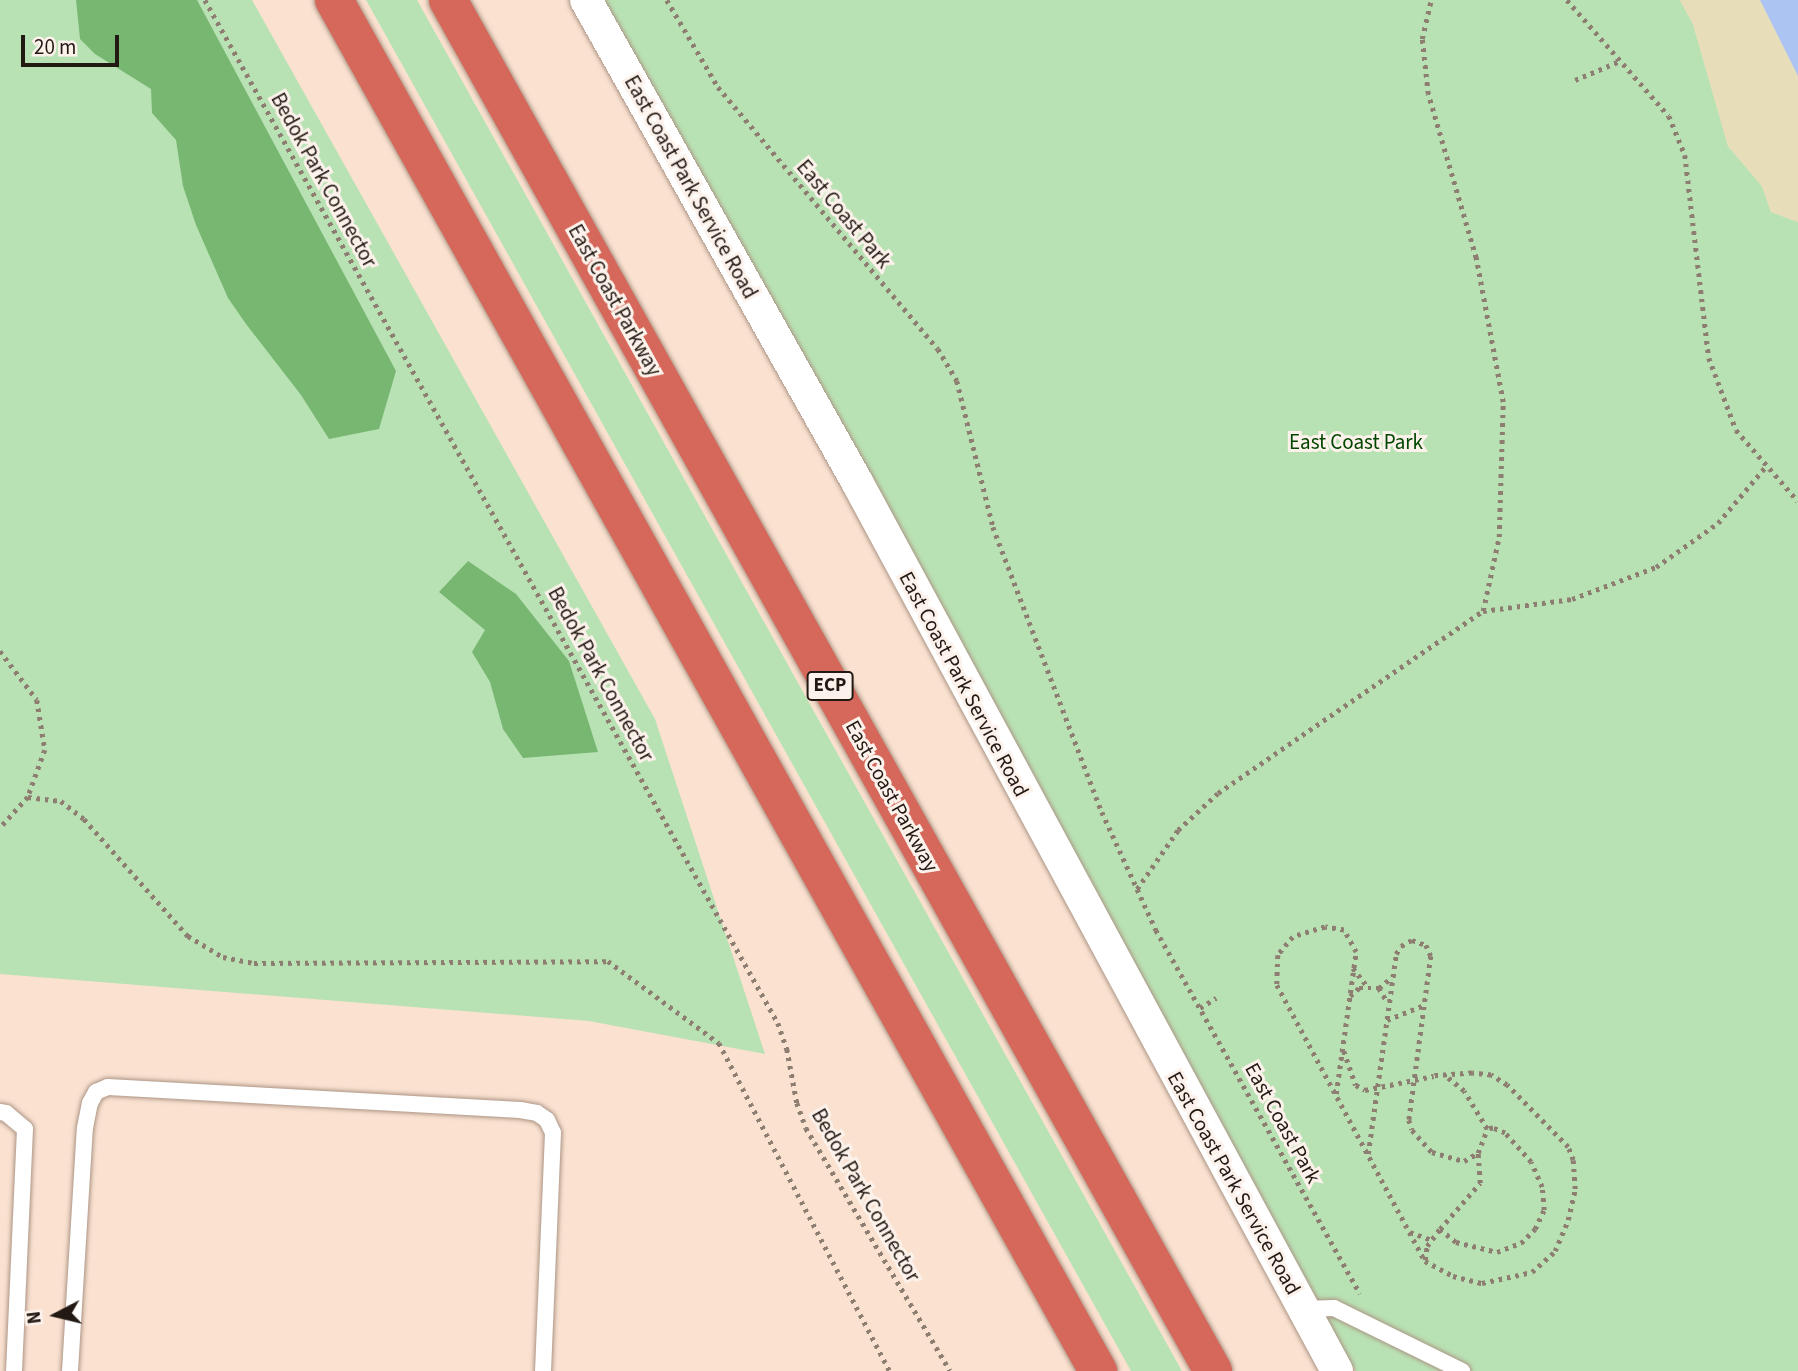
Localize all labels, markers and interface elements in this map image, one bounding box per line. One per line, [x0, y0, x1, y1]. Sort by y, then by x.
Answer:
scale bar [24, 21, 122, 65]
text: 20 m [34, 32, 76, 62]
street label: East Coast Park Service Road [619, 71, 763, 303]
street label: Bedok Park Connector [266, 88, 382, 272]
street label: East Coast Park [791, 155, 897, 273]
street label: East Coast Parkway [563, 220, 667, 380]
park label: East Coast Park [1289, 429, 1423, 455]
street label: East Coast Park Service Road [894, 567, 1034, 801]
street label: Bedok Park Connector [543, 582, 659, 766]
road number: ECP [806, 670, 854, 702]
street label: East Coast Parkway [840, 716, 944, 876]
street label: East Coast Park [1240, 1058, 1326, 1188]
street label: East Coast Park Service Road [1162, 1067, 1306, 1299]
street label: Bedok Park Connector [806, 1104, 926, 1286]
north arrow [21, 1280, 91, 1350]
text: N [20, 1310, 49, 1326]

